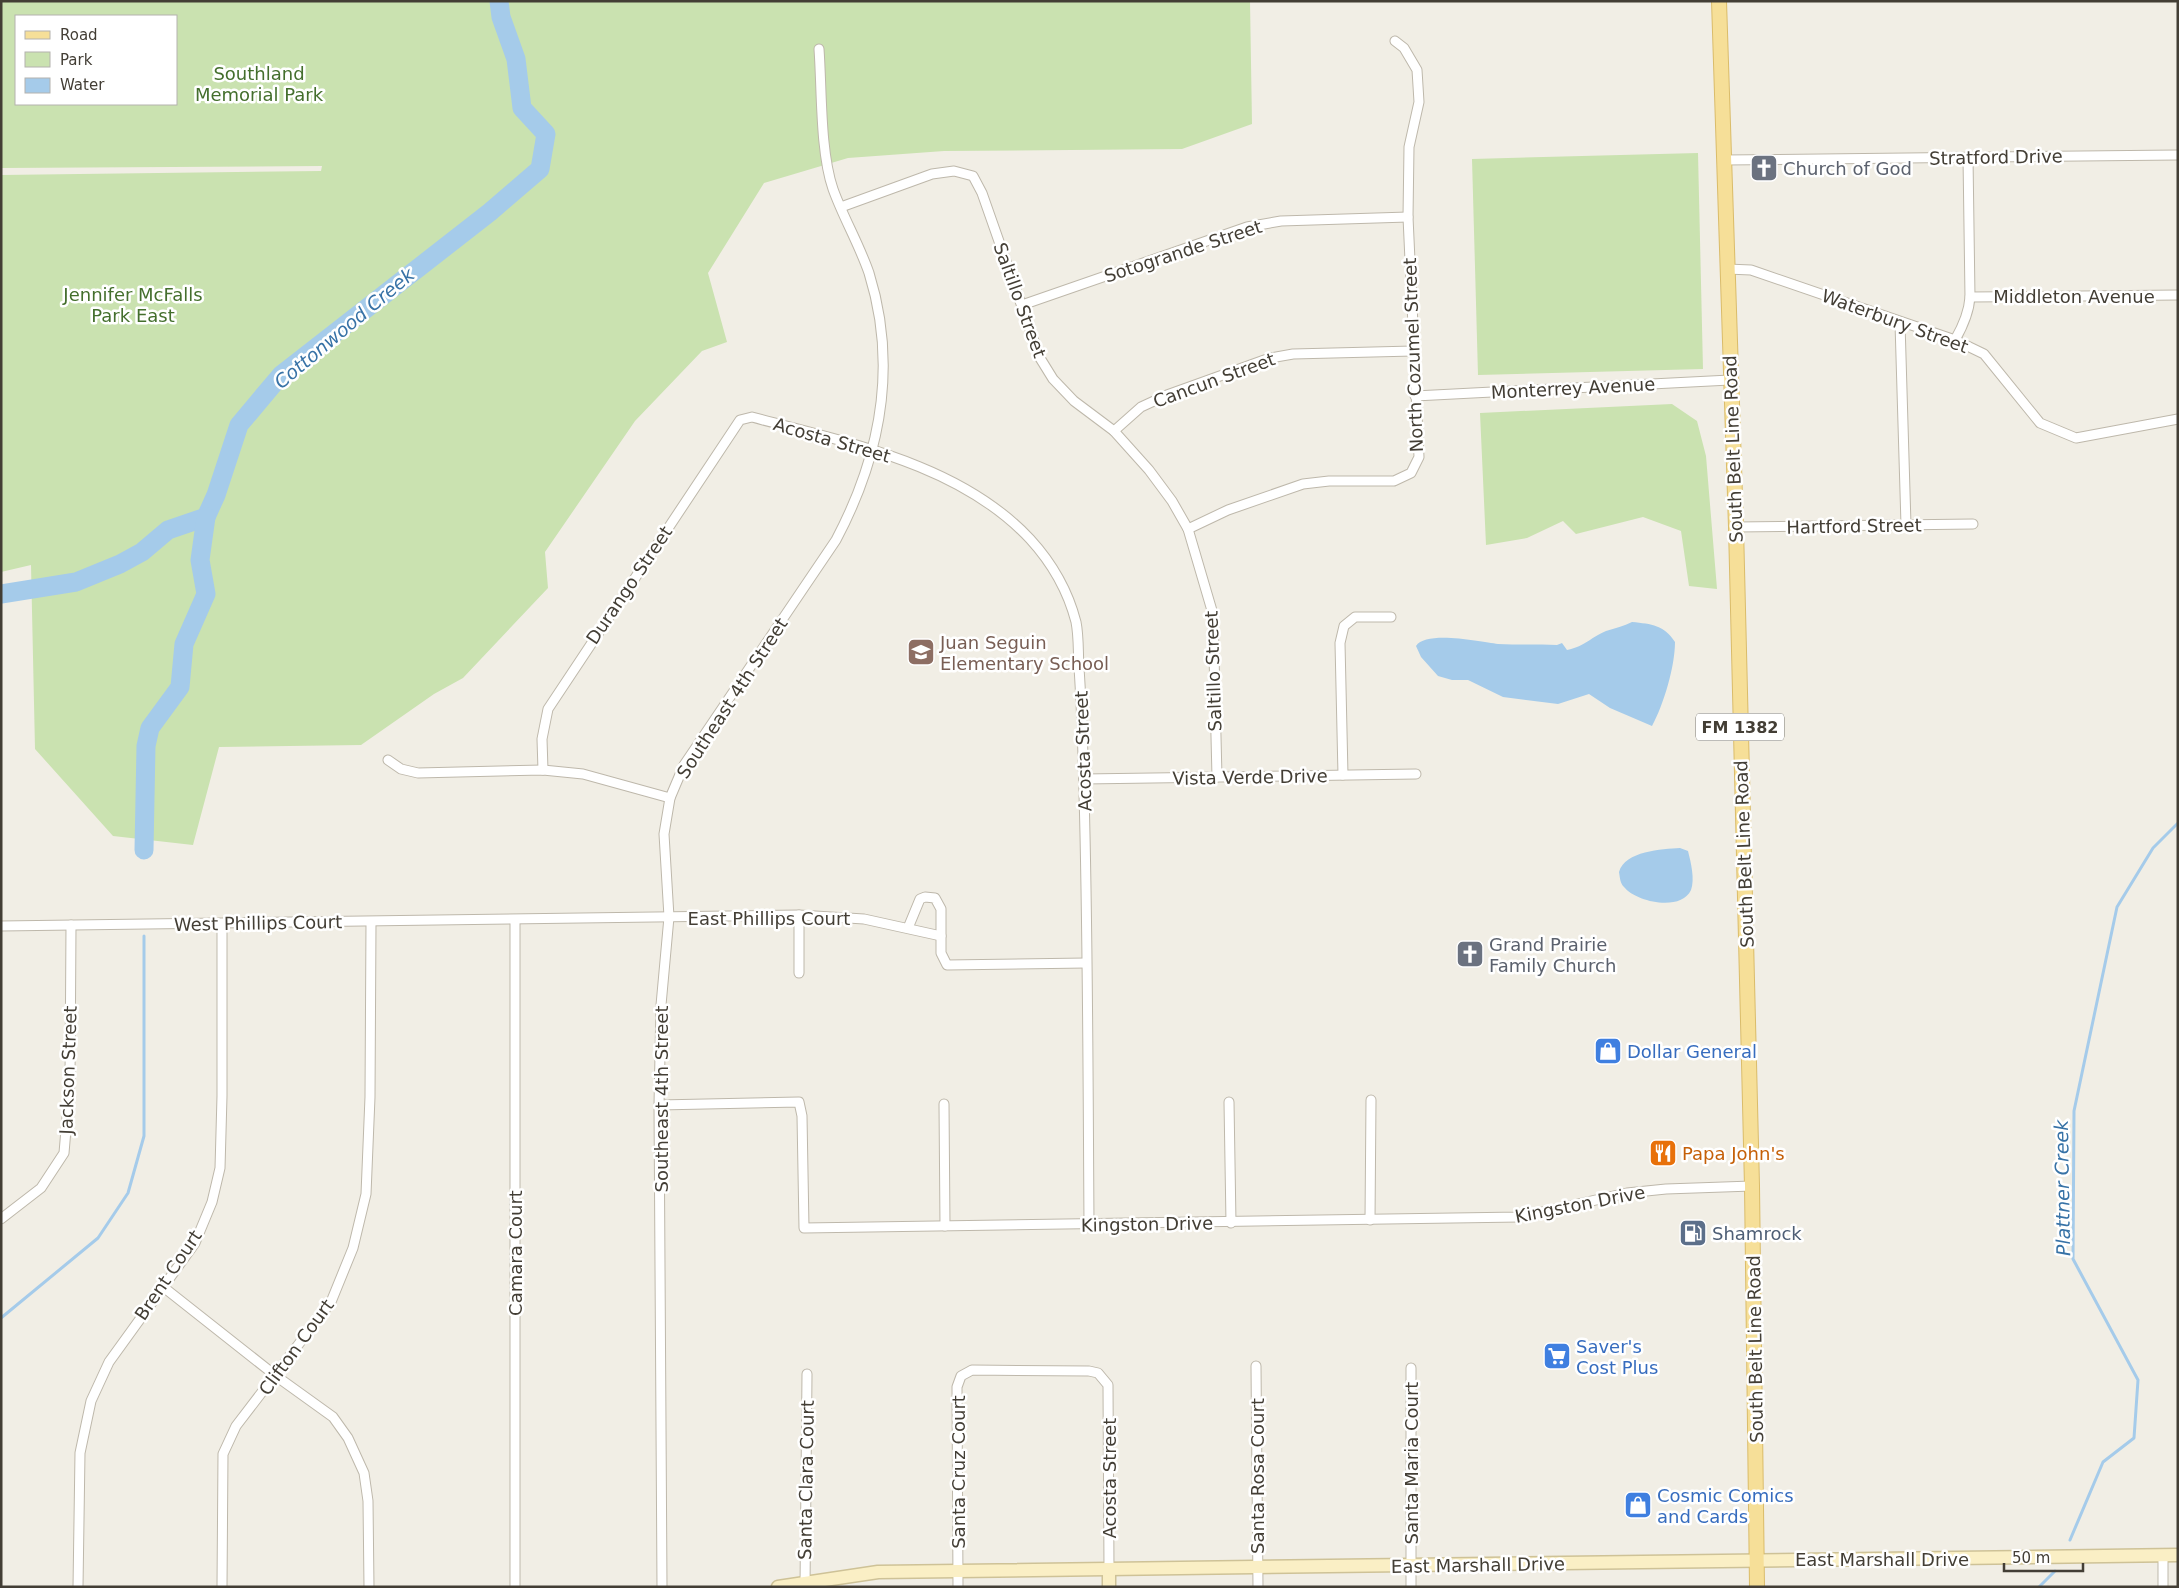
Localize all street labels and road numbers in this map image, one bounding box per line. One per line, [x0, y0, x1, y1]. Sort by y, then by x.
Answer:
street label: Stratford Drive [1929, 145, 2063, 169]
street label: Sotogrande Street [1101, 216, 1265, 286]
street label: Saltillo Street [989, 240, 1051, 360]
street label: North Cozumel Street [1399, 257, 1427, 453]
street label: Waterbury Street [1819, 285, 1971, 357]
street label: Middleton Avenue [1993, 286, 2155, 307]
street label: Cancun Street [1150, 348, 1278, 412]
street label: South Belt Line Road [1719, 355, 1747, 543]
street label: Monterrey Avenue [1490, 373, 1656, 403]
street label: Acosta Street [771, 413, 893, 467]
street label: Hartford Street [1786, 514, 1922, 538]
street label: Durango Street [582, 522, 676, 648]
street label: Saltillo Street [1200, 610, 1226, 732]
street label: Southeast 4th Street [672, 614, 792, 782]
street label: Acosta Street [1070, 690, 1096, 812]
road number: FM 1382 [1696, 714, 1784, 740]
street label: South Belt Line Road [1730, 760, 1758, 948]
street label: Vista Verde Drive [1172, 765, 1328, 789]
street label: East Phillips Court [688, 908, 850, 929]
street label: West Phillips Court [174, 911, 342, 935]
street label: Jackson Street [55, 1005, 81, 1136]
street label: Southeast 4th Street [651, 1006, 672, 1192]
street label: Kingston Drive [1513, 1181, 1647, 1227]
street label: Camara Court [505, 1190, 526, 1316]
street label: Kingston Drive [1081, 1212, 1213, 1236]
street label: Brent Court [130, 1226, 206, 1324]
street label: South Belt Line Road [1743, 1255, 1767, 1443]
street label: Clifton Court [254, 1295, 338, 1399]
street label: Santa Maria Court [1401, 1382, 1422, 1544]
street label: Santa Cruz Court [948, 1395, 969, 1549]
street label: Santa Rosa Court [1247, 1398, 1268, 1554]
street label: Santa Clara Court [794, 1400, 818, 1560]
street label: Acosta Street [1099, 1418, 1120, 1538]
street label: East Marshall Drive [1795, 1549, 1969, 1570]
street label: East Marshall Drive [1391, 1553, 1565, 1577]

